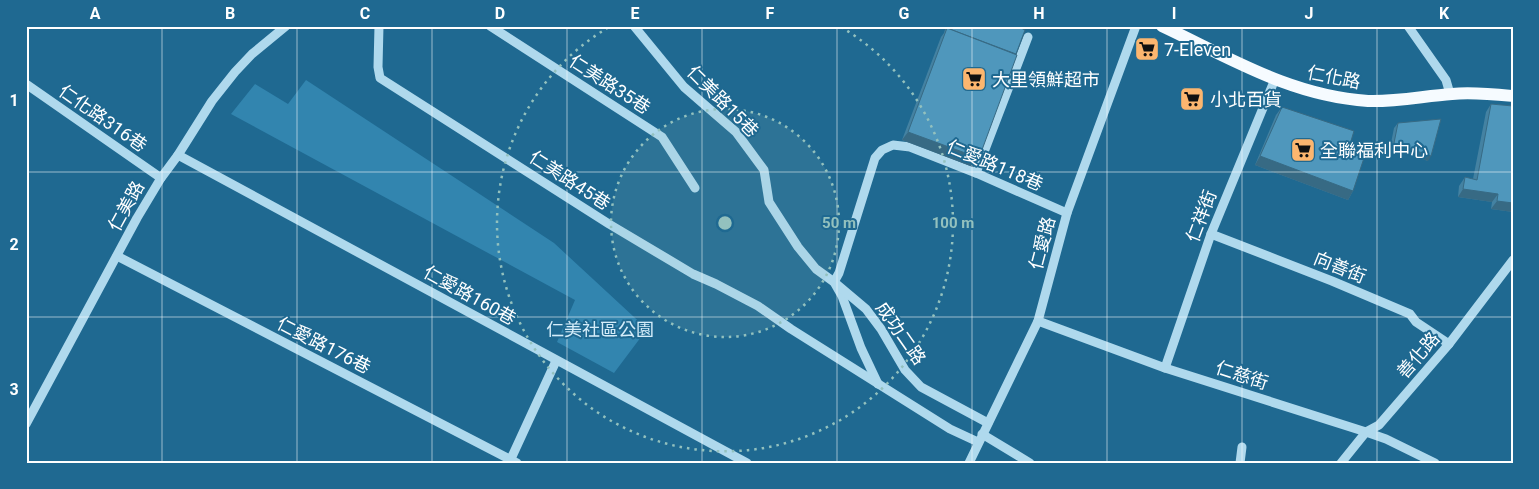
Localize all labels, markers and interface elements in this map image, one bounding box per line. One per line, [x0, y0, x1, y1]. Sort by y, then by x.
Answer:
text: A [90, 4, 101, 23]
text: B [225, 4, 235, 23]
text: C [360, 4, 370, 23]
text: D [495, 4, 505, 23]
text: E [631, 4, 640, 23]
text: F [766, 4, 775, 23]
text: G [899, 4, 910, 23]
text: H [1033, 4, 1045, 23]
text: I [1172, 4, 1176, 23]
text: J [1305, 4, 1313, 23]
text: K [1439, 4, 1450, 23]
supermarket icon: 7-Eleven [1134, 36, 1160, 62]
place label: 7-Eleven [1164, 39, 1231, 60]
street label: 仁美路35巷 [566, 50, 654, 118]
street label: 仁美路15巷 [683, 61, 763, 141]
street label: 仁化路 [1305, 62, 1363, 92]
supermarket icon: 大里領鮮超市 [961, 66, 987, 92]
place label: 大里領鮮超市 [992, 69, 1100, 90]
street label: 仁化路316巷 [55, 80, 151, 156]
supermarket icon: 小北百貨 [1179, 86, 1205, 112]
place label: 小北百貨 [1210, 89, 1282, 110]
text: 1 [9, 91, 19, 110]
street label: 仁愛路118巷 [944, 135, 1046, 195]
supermarket icon: 全聯福利中心 [1290, 137, 1316, 163]
place label: 全聯福利中心 [1320, 140, 1428, 161]
street label: 仁美路45巷 [526, 146, 614, 214]
street label: 仁美路 [104, 177, 148, 235]
street label: 仁祥街 [1182, 187, 1220, 245]
centre of rings [716, 214, 734, 232]
text: 50 m [822, 214, 856, 232]
text: 100 m [932, 214, 974, 232]
street label: 仁愛路 [1025, 214, 1059, 272]
text: 2 [9, 235, 19, 254]
street label: 向善街 [1311, 247, 1369, 287]
street label: 仁愛路160巷 [420, 261, 520, 329]
street label: 成功二路 [872, 297, 930, 369]
street label: 仁愛路176巷 [274, 312, 374, 378]
park label: 仁美社區公園 [546, 319, 654, 340]
street label: 善化路 [1392, 328, 1444, 382]
street label: 仁慈街 [1213, 357, 1271, 393]
text: 3 [9, 380, 19, 399]

